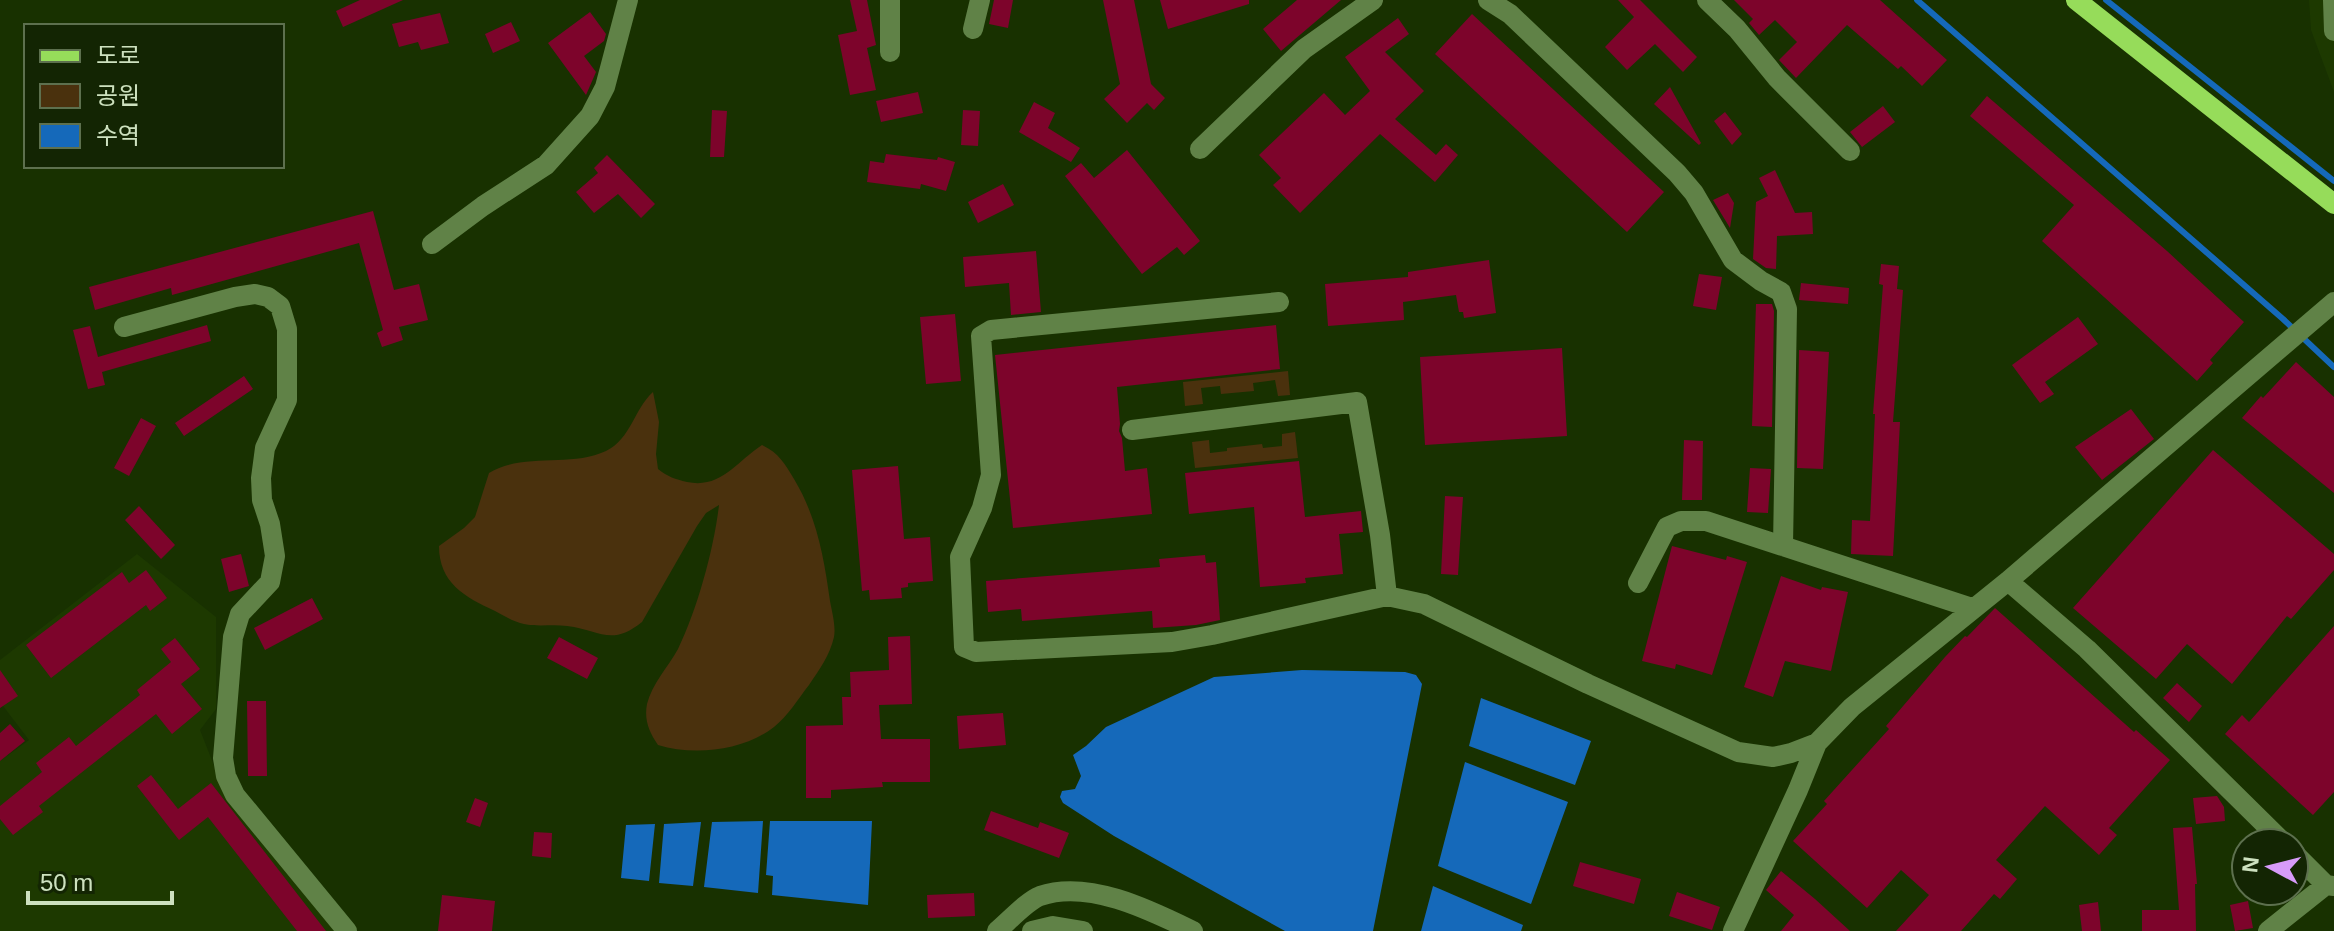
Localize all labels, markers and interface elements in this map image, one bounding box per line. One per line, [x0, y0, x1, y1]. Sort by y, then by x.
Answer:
legend [24, 24, 284, 168]
text: 도로 [96, 42, 140, 69]
text: 공원 [96, 82, 140, 109]
text: 수역 [96, 122, 140, 149]
north arrow [2230, 827, 2310, 907]
scale bar [28, 855, 172, 905]
text: N [2237, 855, 2264, 874]
text: 50 m [40, 869, 93, 896]

